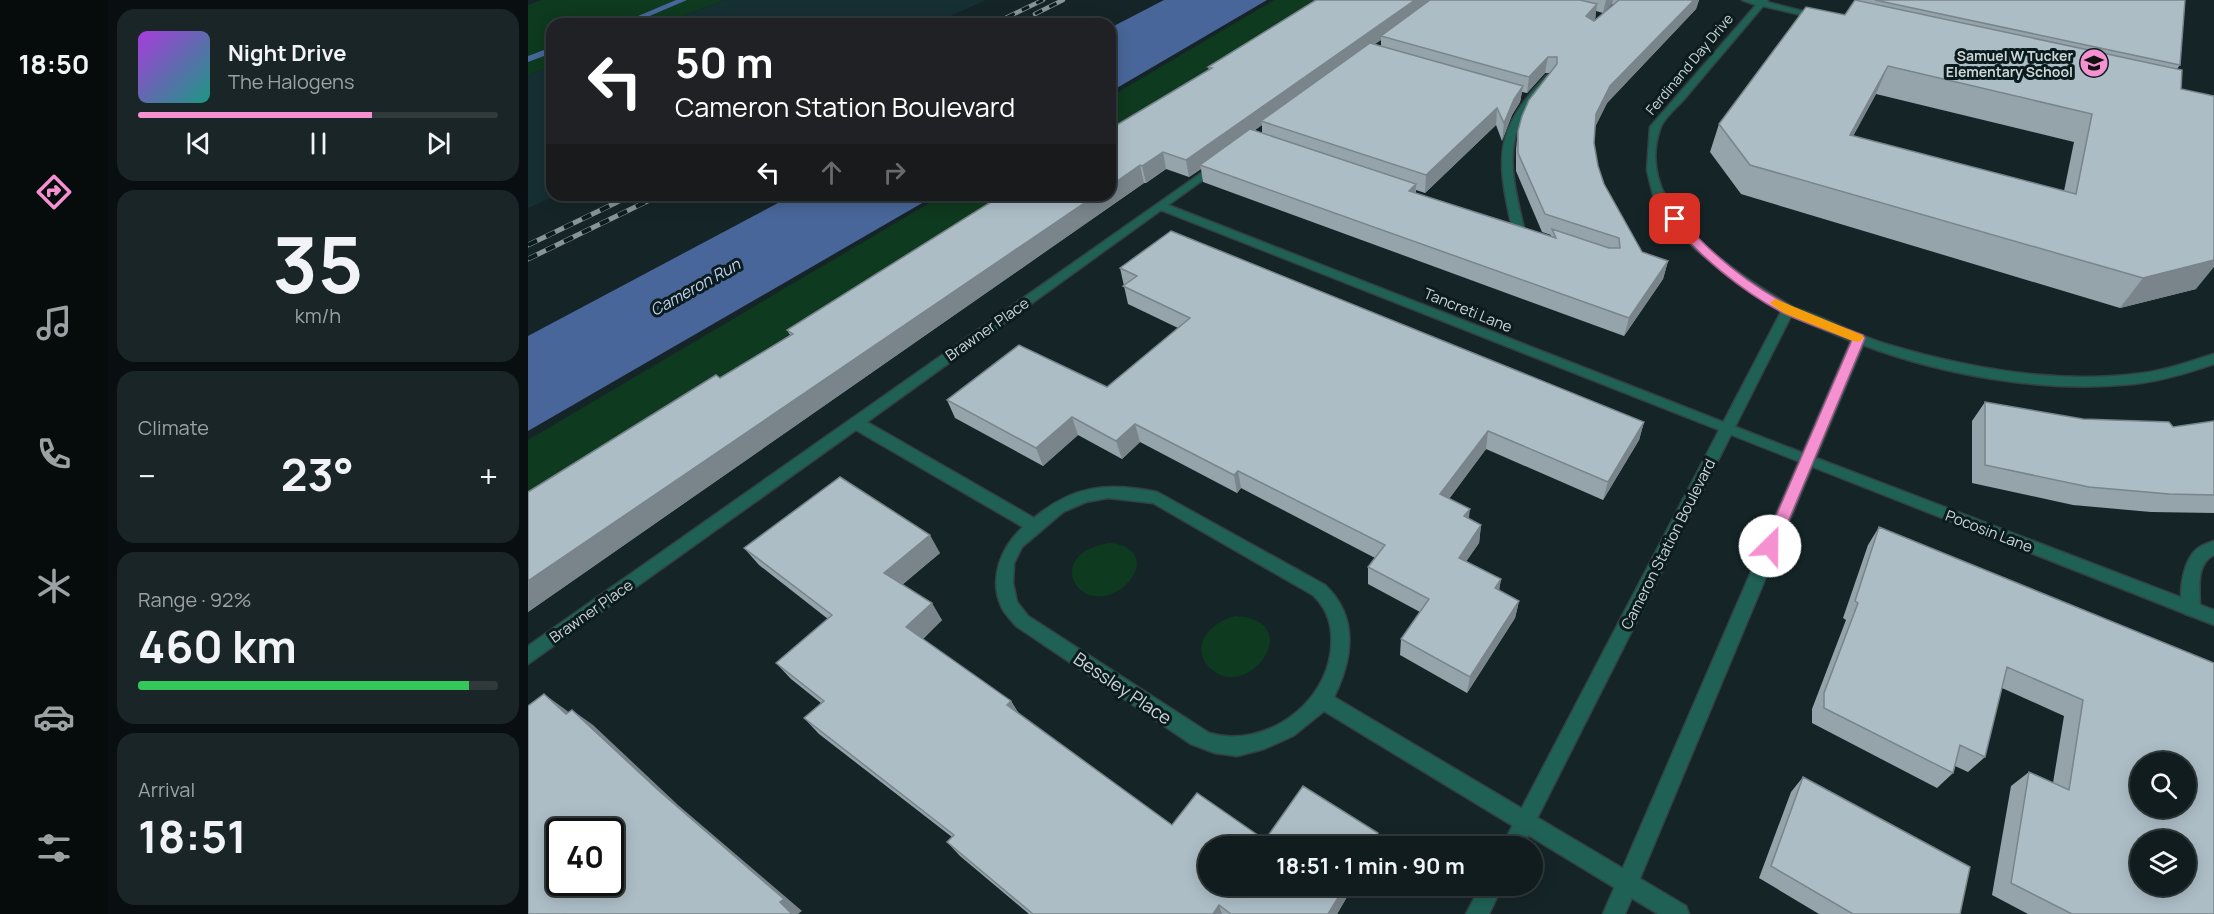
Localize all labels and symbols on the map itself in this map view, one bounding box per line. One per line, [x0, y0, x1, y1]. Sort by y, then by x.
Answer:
street label: Ferdinand Day Drive [1641, 9, 1737, 119]
place label: Samuel W Tucker Elementary School [1946, 46, 2073, 81]
school or university icon: Samuel W Tucker Elementary School [2078, 47, 2110, 79]
pin [1649, 193, 1700, 244]
water label: Cameron Run [646, 253, 745, 321]
street label: Tancreti Lane [1421, 283, 1516, 337]
street label: Brawner Place [941, 292, 1033, 366]
street label: Cameron Station Boulevard [1616, 455, 1720, 633]
street label: Pocosin Lane [1942, 505, 2036, 557]
position arrow [1738, 514, 1802, 578]
street label: Brawner Place [545, 574, 637, 648]
street label: Bessley Place [1069, 646, 1177, 730]
speed limit sign: 40 [546, 818, 624, 896]

